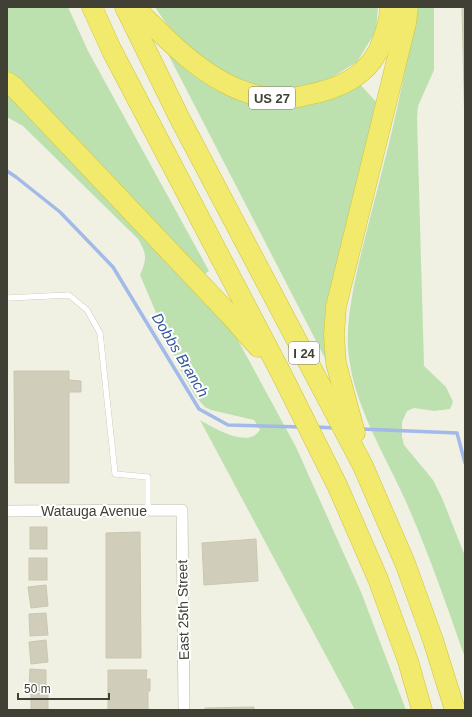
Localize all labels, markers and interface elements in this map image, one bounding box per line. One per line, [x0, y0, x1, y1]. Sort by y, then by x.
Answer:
road number: US 27 [249, 87, 295, 109]
water label: Dobbs Branch [149, 310, 212, 400]
road number: I 24 [289, 342, 319, 364]
street label: Watauga Avenue [41, 503, 147, 519]
street label: East 25th Street [174, 560, 192, 660]
scale bar [18, 675, 109, 701]
text: 50 m [24, 682, 51, 696]

